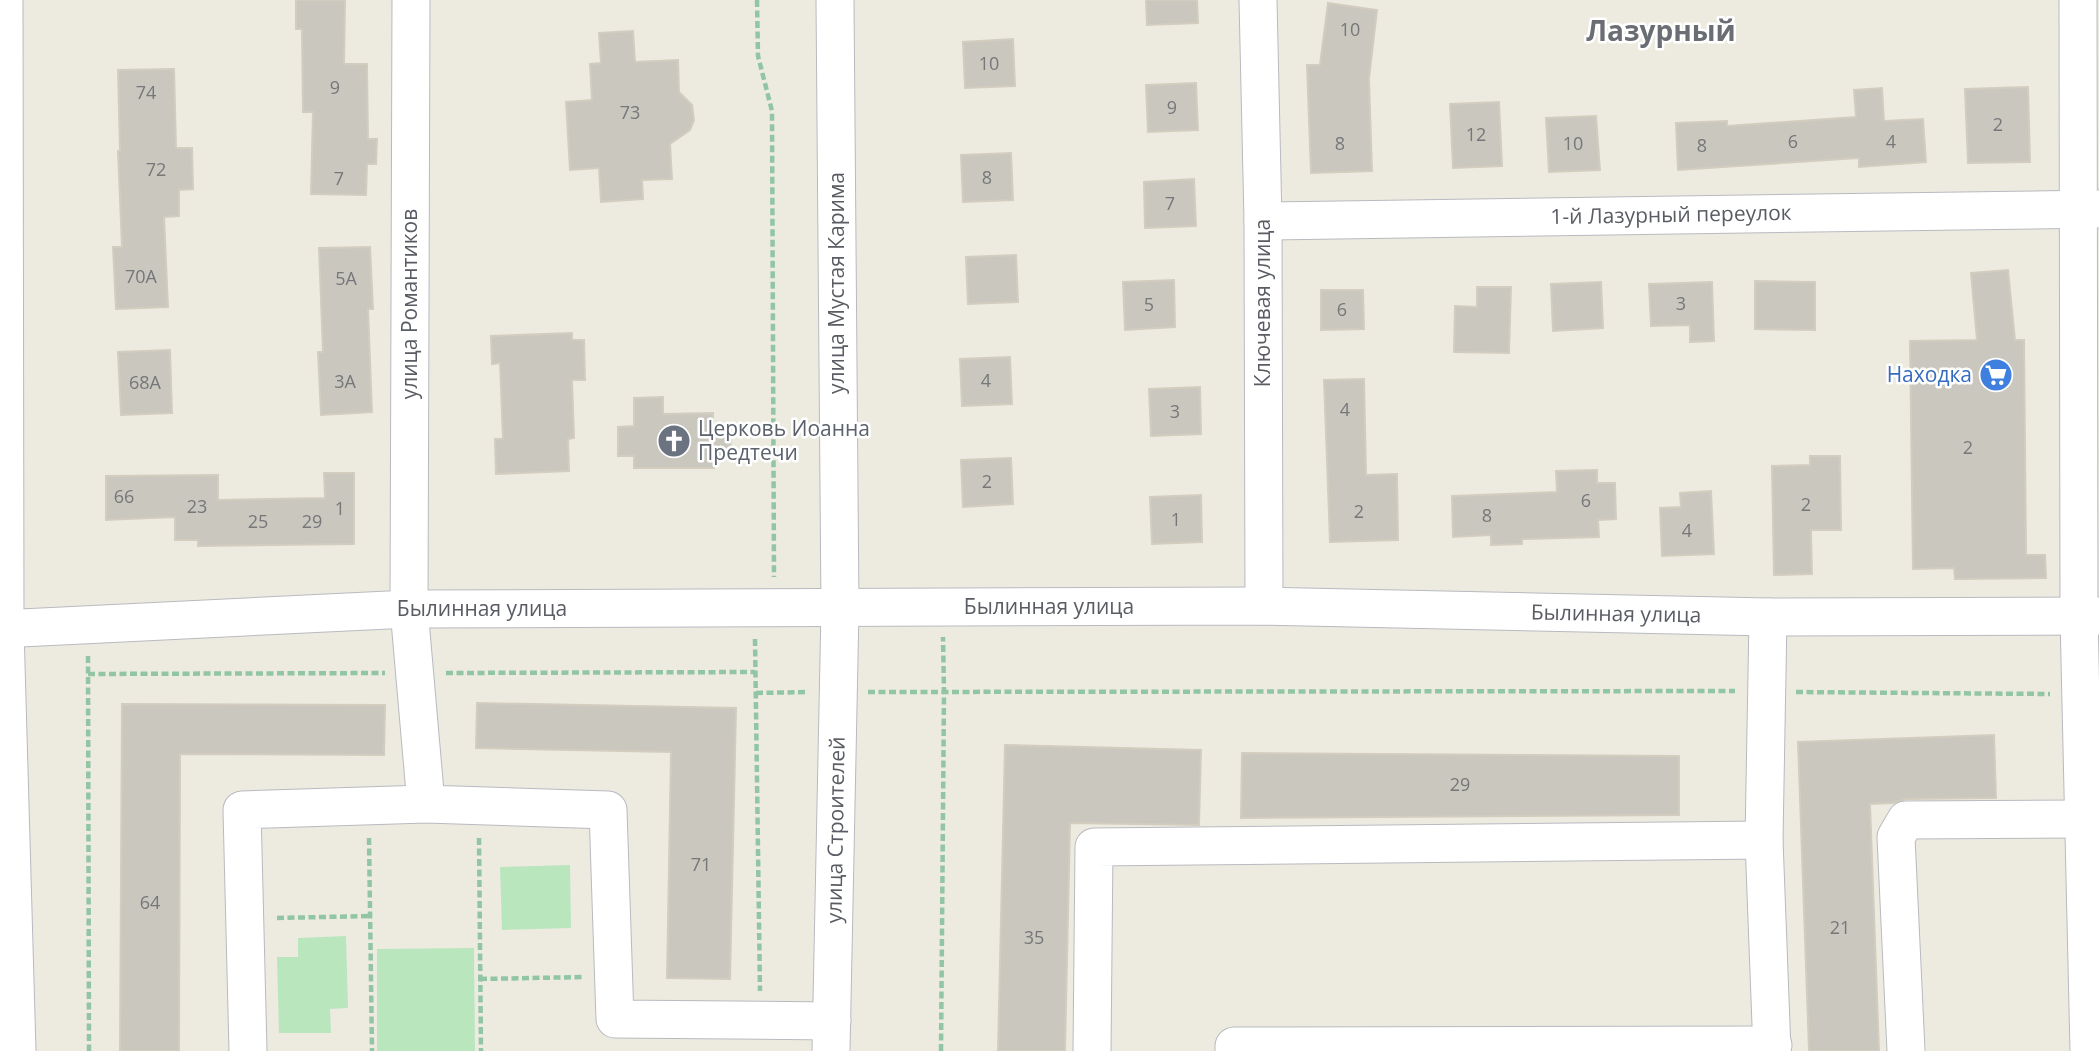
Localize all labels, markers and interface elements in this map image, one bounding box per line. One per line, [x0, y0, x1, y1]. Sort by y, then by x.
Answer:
district label: Лазурный [1586, 11, 1736, 49]
house number: 10 [1340, 17, 1360, 41]
house number: 10 [979, 51, 999, 75]
house number: 9 [330, 75, 340, 99]
house number: 74 [136, 80, 156, 104]
house number: 9 [1167, 95, 1177, 119]
house number: 73 [620, 100, 640, 124]
house number: 2 [1993, 112, 2003, 136]
house number: 12 [1466, 122, 1486, 146]
house number: 6 [1788, 129, 1798, 153]
house number: 4 [1886, 129, 1896, 153]
house number: 8 [1335, 131, 1345, 155]
house number: 10 [1563, 131, 1583, 155]
house number: 8 [1697, 133, 1707, 157]
house number: 72 [146, 157, 166, 181]
house number: 8 [982, 165, 992, 189]
house number: 7 [334, 166, 344, 190]
street label: улица Мустая Карима [822, 172, 850, 394]
house number: 7 [1165, 191, 1175, 215]
street label: 1-й Лазурный переулок [1550, 198, 1792, 230]
street label: улица Романтиков [395, 209, 423, 399]
street label: Ключевая улица [1248, 219, 1276, 387]
house number: 70А [125, 264, 158, 288]
house number: 5А [335, 266, 357, 290]
house number: 3 [1676, 291, 1686, 315]
house number: 5 [1144, 292, 1154, 316]
house number: 6 [1337, 297, 1347, 321]
supermarket icon: Находка [1977, 356, 2015, 394]
place label: Находка [1887, 360, 1972, 388]
house number: 4 [981, 368, 991, 392]
house number: 3А [334, 369, 356, 393]
house number: 68А [129, 370, 162, 394]
house number: 4 [1340, 397, 1350, 421]
house number: 3 [1170, 399, 1180, 423]
place label: Церковь Иоанна Предтечи [698, 414, 870, 466]
church icon: Церковь Иоанна Предтечи [655, 422, 693, 460]
house number: 2 [1963, 435, 1973, 459]
house number: 2 [982, 469, 992, 493]
house number: 66 [114, 484, 134, 508]
house number: 6 [1581, 488, 1591, 512]
house number: 2 [1801, 492, 1811, 516]
house number: 23 [187, 494, 207, 518]
house number: 1 [335, 496, 345, 520]
house number: 2 [1354, 499, 1364, 523]
house number: 8 [1482, 503, 1492, 527]
house number: 1 [1171, 507, 1181, 531]
house number: 25 [248, 509, 268, 533]
house number: 29 [302, 509, 322, 533]
house number: 4 [1682, 518, 1692, 542]
street label: Былинная улица [964, 592, 1134, 620]
street label: Былинная улица [397, 594, 567, 622]
street label: Былинная улица [1531, 598, 1701, 628]
street label: улица Строителей [819, 736, 851, 924]
house number: 29 [1450, 772, 1470, 796]
house number: 71 [691, 852, 711, 876]
house number: 64 [140, 890, 160, 914]
house number: 21 [1830, 915, 1850, 939]
house number: 35 [1024, 925, 1044, 949]

